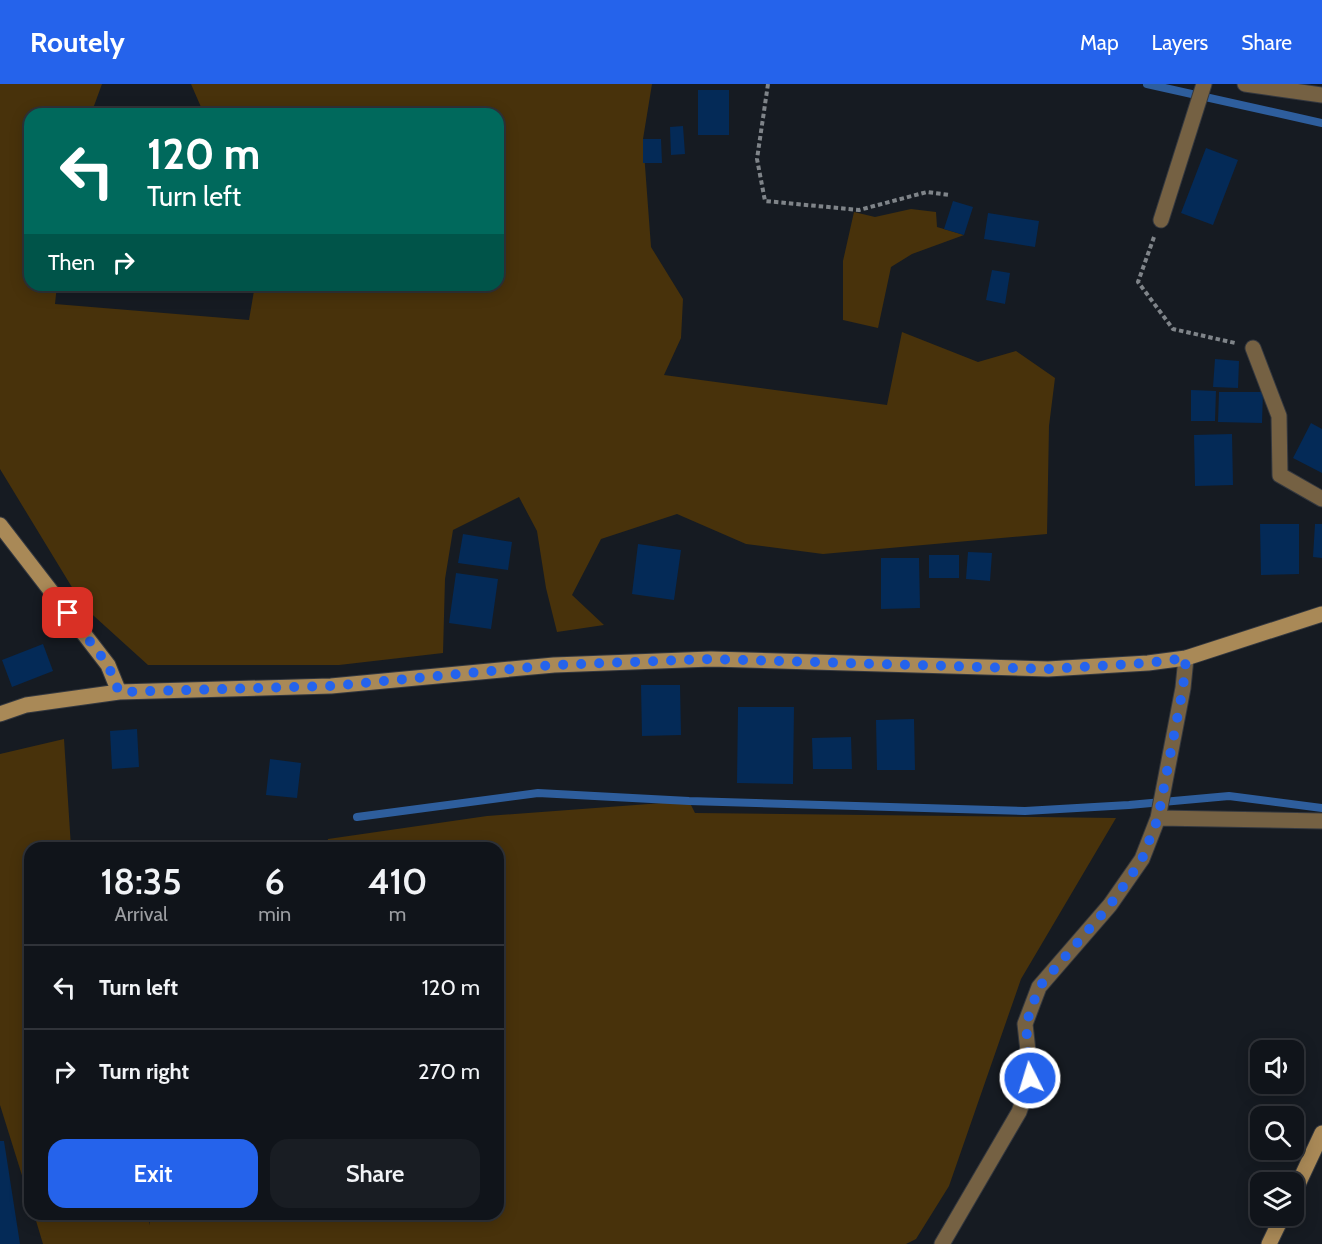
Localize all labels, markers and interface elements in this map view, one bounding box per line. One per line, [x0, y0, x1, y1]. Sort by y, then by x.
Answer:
text: Routely [30, 25, 125, 59]
text: Map [1080, 30, 1119, 55]
text: Layers [1152, 30, 1208, 55]
text: Share [1241, 30, 1292, 55]
text: 120 m [147, 128, 260, 180]
icon: left [48, 132, 126, 210]
text: Turn left [147, 180, 241, 213]
icon: right [107, 246, 140, 279]
text: Then [48, 249, 95, 276]
pin [42, 587, 93, 638]
icon: arrive [51, 596, 84, 629]
text: 18:35 [101, 859, 182, 903]
text: 6 [265, 859, 285, 903]
text: 410 [368, 859, 427, 903]
text: Arrival [114, 902, 168, 926]
text: min [258, 902, 291, 926]
text: m [389, 902, 406, 926]
icon: left [48, 971, 81, 1004]
text: Turn left [99, 974, 178, 1001]
text: 120 m [422, 974, 480, 1001]
map controls [1250, 1040, 1304, 1226]
button: sound [1250, 1040, 1304, 1094]
position arrow [998, 1046, 1062, 1110]
icon: right [48, 1055, 81, 1088]
text: Turn right [99, 1058, 189, 1085]
text: 270 m [418, 1058, 480, 1085]
button: search [1250, 1106, 1304, 1160]
button: Exit [48, 1139, 258, 1208]
button: Share [270, 1139, 480, 1208]
button: layers [1250, 1172, 1304, 1226]

